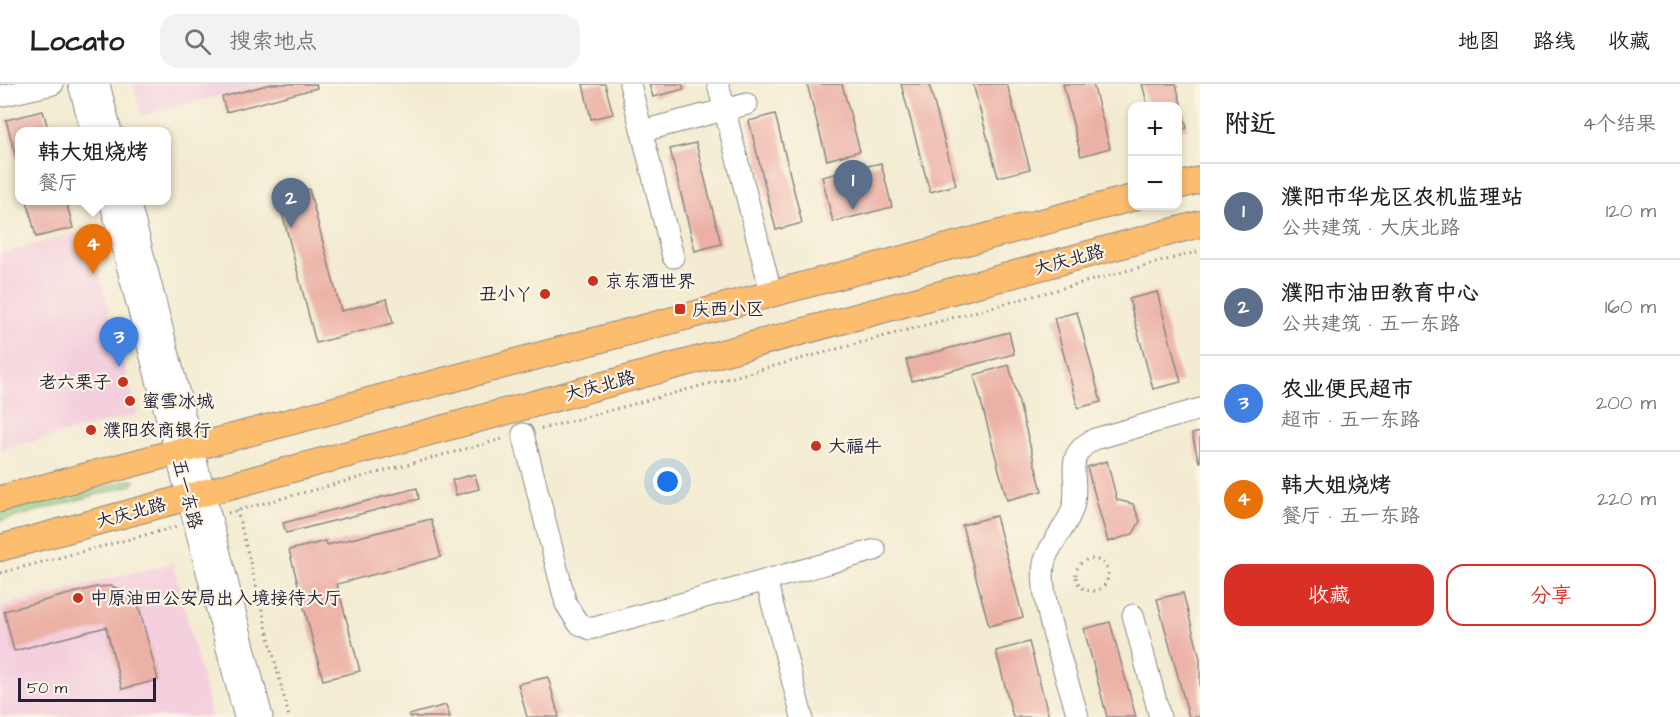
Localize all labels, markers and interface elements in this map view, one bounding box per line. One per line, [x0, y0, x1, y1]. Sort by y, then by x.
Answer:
search box [160, 14, 580, 68]
text: Locato [30, 22, 124, 61]
icon: search [181, 25, 214, 58]
text: 搜索地点 [229, 26, 317, 57]
text: 地图 [1458, 27, 1500, 56]
text: 路线 [1533, 27, 1575, 56]
text: 收藏 [1608, 27, 1650, 56]
map controls [1128, 102, 1182, 210]
button: + [1128, 102, 1182, 156]
text: 附近 [1224, 106, 1276, 142]
text: 4个结果 [1582, 110, 1656, 138]
popup [15, 127, 171, 205]
text: 韩大姐烧烤 [38, 137, 148, 168]
button: − [1128, 156, 1182, 210]
pin: 1 [834, 160, 872, 210]
text: 餐厅 [38, 169, 78, 197]
pin: 2 [272, 178, 310, 228]
text: 濮阳市华龙区农机监理站 [1281, 182, 1523, 213]
text: 1 [1242, 197, 1245, 225]
text: 120 m [1606, 197, 1656, 225]
text: 公共建筑 · 大庆北路 [1281, 214, 1460, 242]
pin: 4 [74, 224, 112, 274]
street label: 大庆北路 [1031, 239, 1107, 281]
place label: 京东酒世界 [605, 269, 695, 294]
marker: 京东酒世界 [586, 274, 600, 288]
text: 濮阳市油田教育中心 [1281, 278, 1479, 309]
place label: 丑小丫 [479, 282, 533, 307]
marker: 丑小丫 [538, 287, 552, 301]
text: 2 [1238, 293, 1249, 321]
text: 160 m [1605, 293, 1656, 321]
place label: 庆西小区 [692, 297, 764, 322]
marker: 庆西小区 [673, 302, 687, 316]
text: 公共建筑 · 五一东路 [1281, 310, 1460, 338]
pin: 3 [100, 318, 138, 367]
street label: 大庆北路 [562, 365, 638, 407]
place label: 老六栗子 [39, 370, 111, 395]
text: 农业便民超市 [1281, 374, 1413, 405]
marker: 老六栗子 [116, 375, 130, 389]
place label: 蜜雪冰城 [142, 389, 214, 414]
text: 3 [1238, 389, 1249, 417]
text: 200 m [1596, 389, 1656, 417]
marker: 蜜雪冰城 [123, 394, 137, 408]
text: 超市 · 五一东路 [1281, 406, 1420, 434]
place label: 濮阳农商银行 [103, 418, 211, 443]
marker: 濮阳农商银行 [84, 423, 98, 437]
place label: 大福牛 [828, 434, 882, 459]
marker: 大福牛 [809, 439, 823, 453]
street label: 五一东路 [166, 456, 208, 532]
your location [653, 467, 682, 496]
text: 韩大姐烧烤 [1281, 470, 1391, 501]
text: 4 [1237, 485, 1250, 513]
text: 220 m [1597, 485, 1656, 513]
street label: 大庆北路 [93, 492, 169, 534]
text: 餐厅 · 五一东路 [1281, 502, 1420, 530]
button: 收藏 [1224, 564, 1434, 626]
button: 分享 [1446, 564, 1656, 626]
place label: 中原油田公安局出入境接待大厅 [90, 586, 342, 611]
marker: 中原油田公安局出入境接待大厅 [71, 591, 85, 605]
scale bar [18, 675, 156, 702]
text: 50 m [27, 677, 67, 699]

